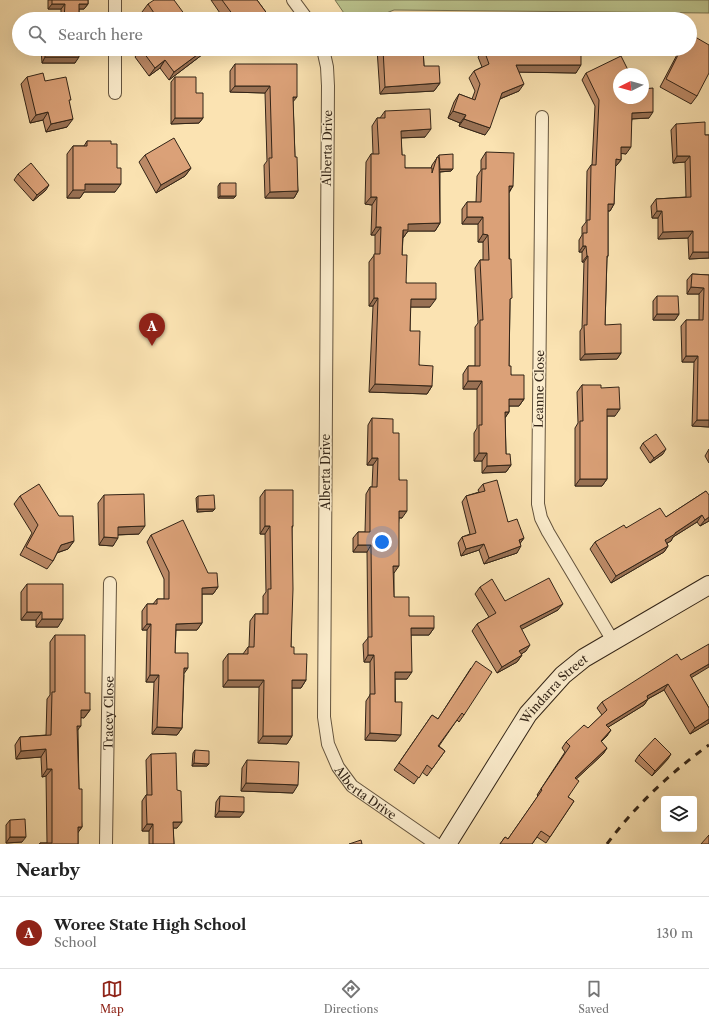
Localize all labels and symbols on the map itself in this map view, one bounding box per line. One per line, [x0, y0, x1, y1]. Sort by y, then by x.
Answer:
north arrow [613, 68, 649, 104]
street label: Alberta Drive [319, 109, 335, 187]
pin: A [139, 313, 165, 346]
street label: Leanne Close [531, 350, 547, 428]
street label: Alberta Drive [318, 434, 333, 511]
your location [372, 532, 392, 552]
street label: Windarra Street [516, 650, 590, 727]
street label: Tracey Close [100, 676, 116, 750]
street label: Alberta Drive [331, 762, 400, 822]

